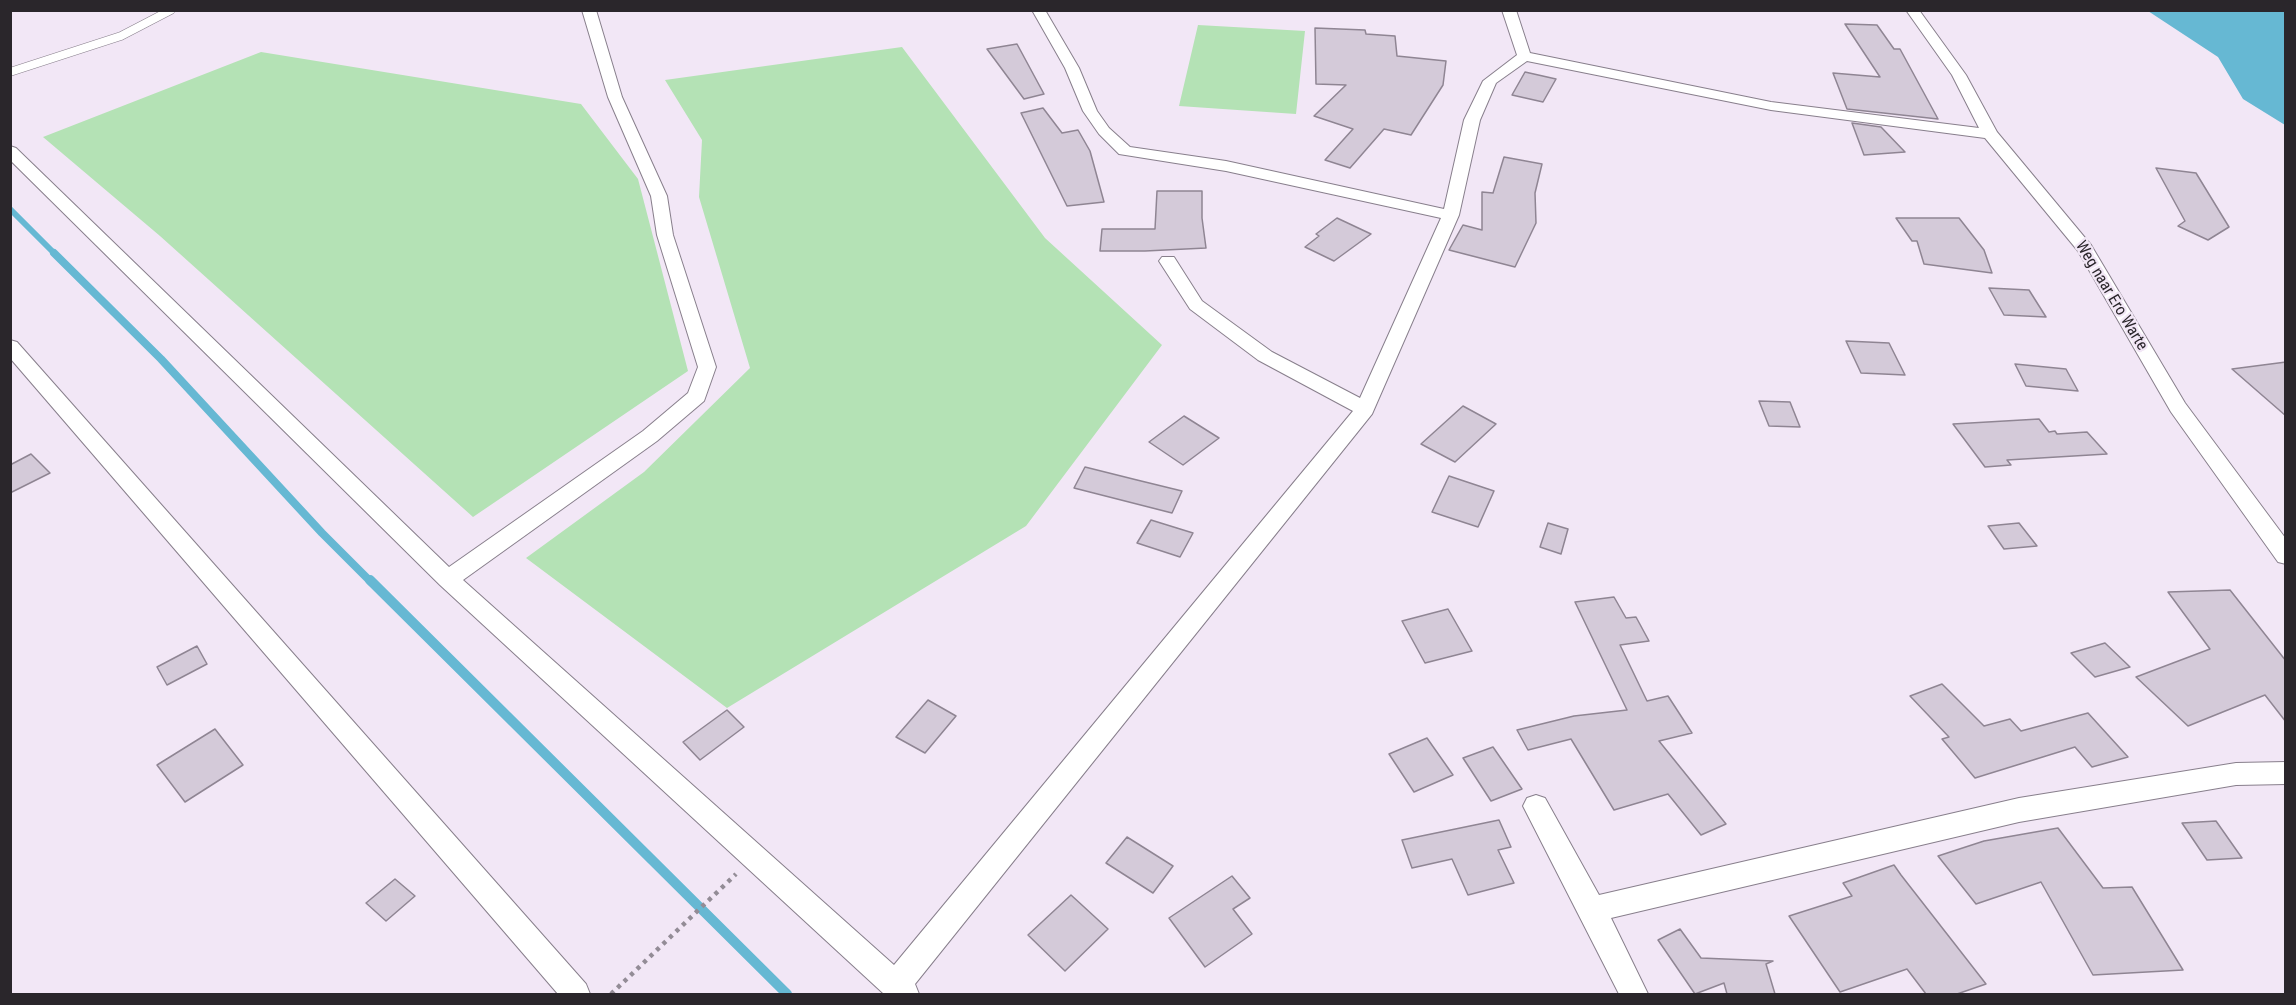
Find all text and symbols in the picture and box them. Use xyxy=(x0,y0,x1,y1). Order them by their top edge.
street label: Weg naar Ero Warte xyxy=(2071,238,2151,354)

